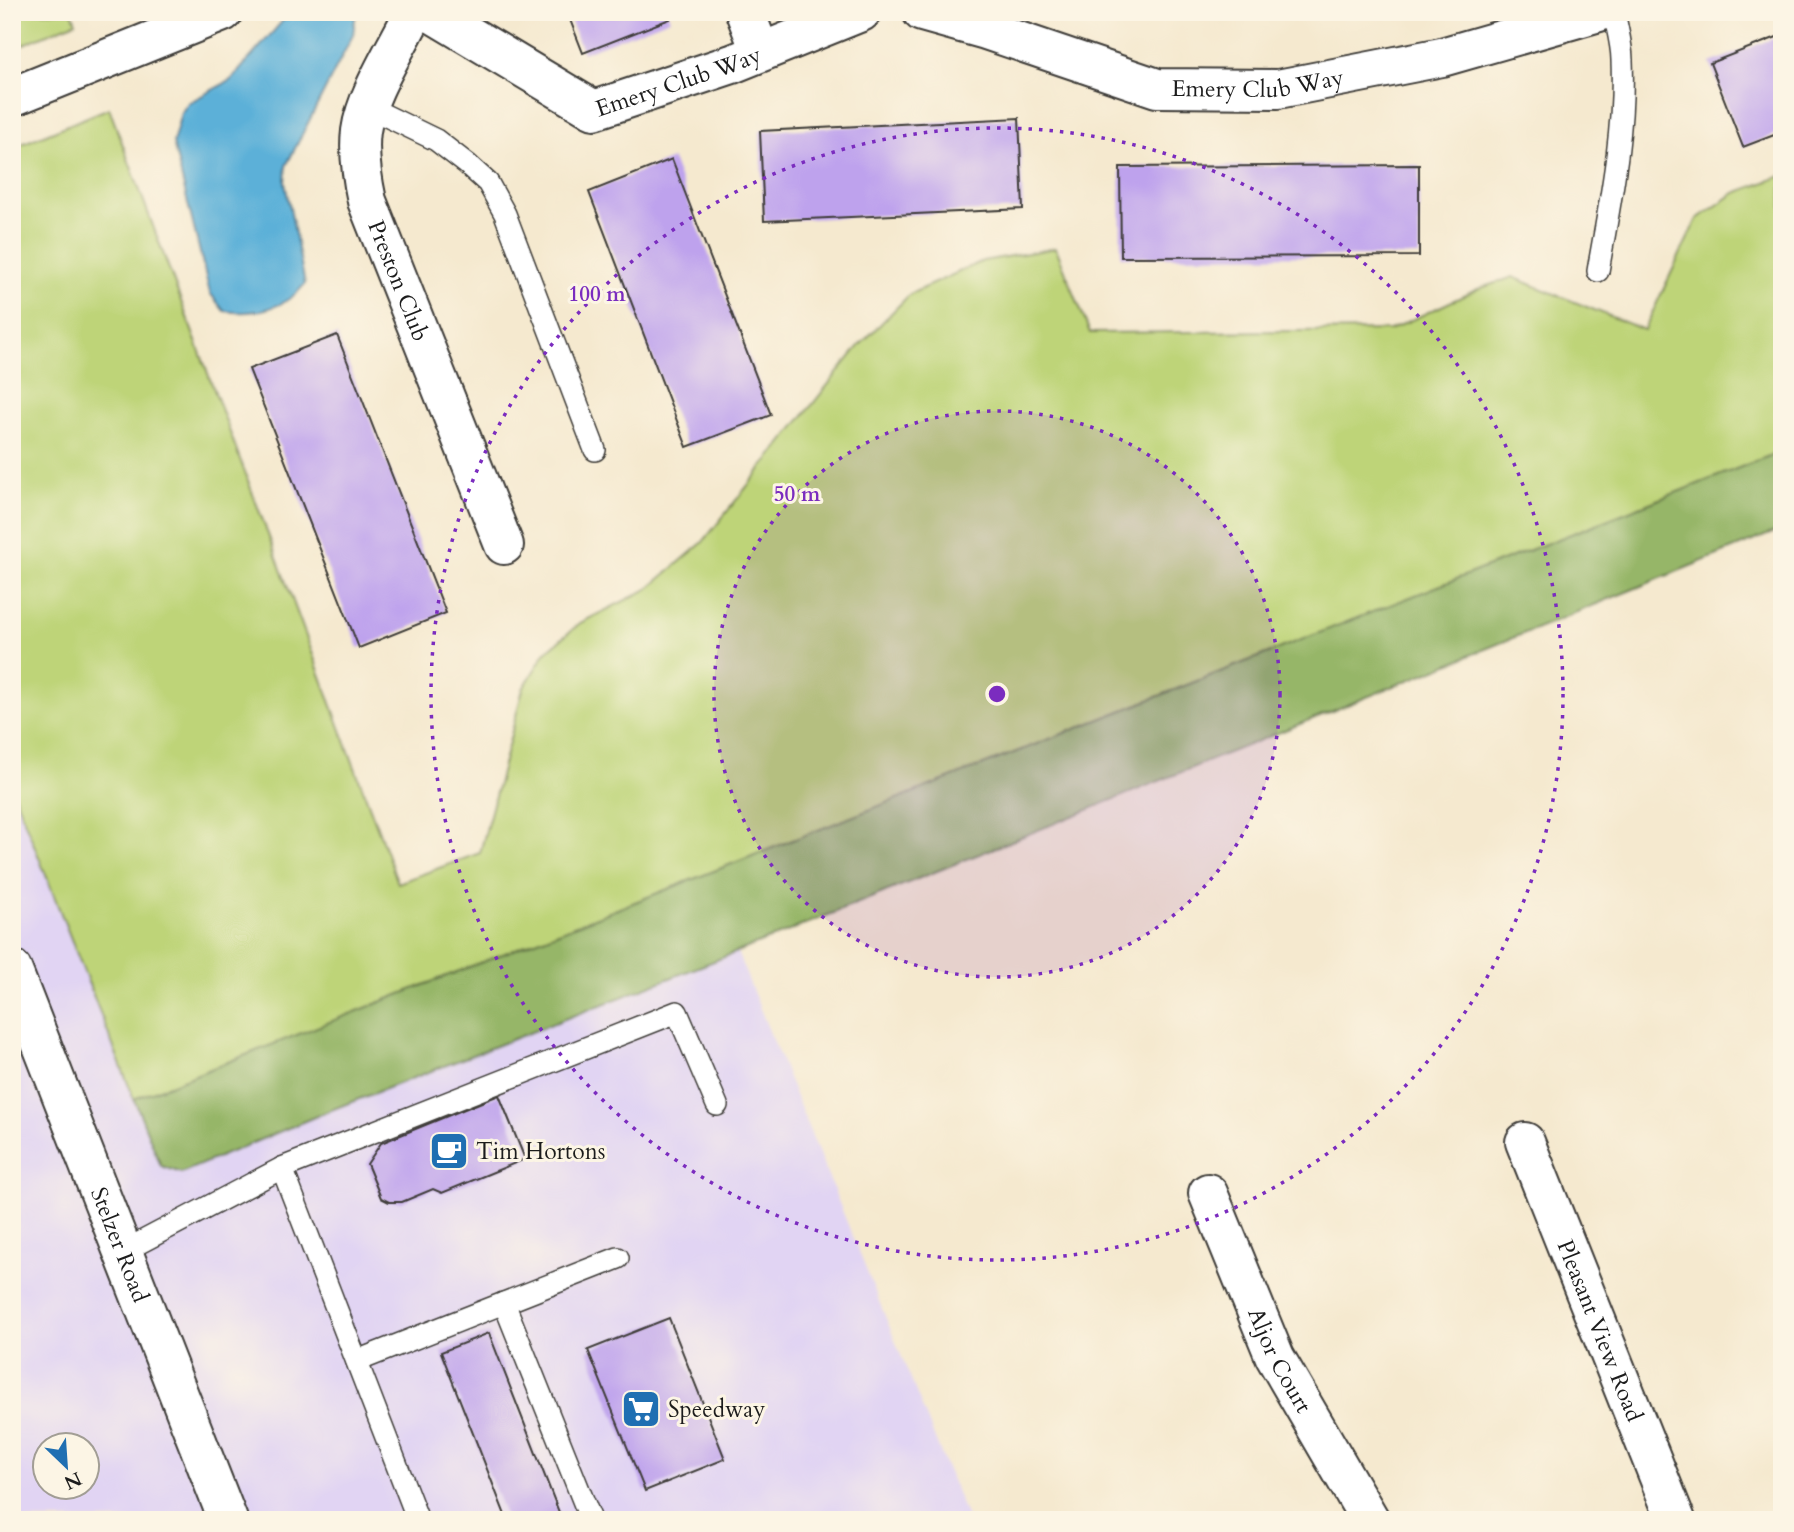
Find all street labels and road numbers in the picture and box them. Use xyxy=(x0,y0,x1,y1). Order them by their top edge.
street label: Emery Club Way xyxy=(591,38,766,124)
street label: Emery Club Way xyxy=(1171,61,1346,105)
street label: Preston Club xyxy=(361,216,437,346)
street label: Stelzer Road xyxy=(84,1183,157,1307)
street label: Pleasant View Road xyxy=(1550,1235,1651,1427)
street label: Aljor Court xyxy=(1241,1303,1320,1418)

